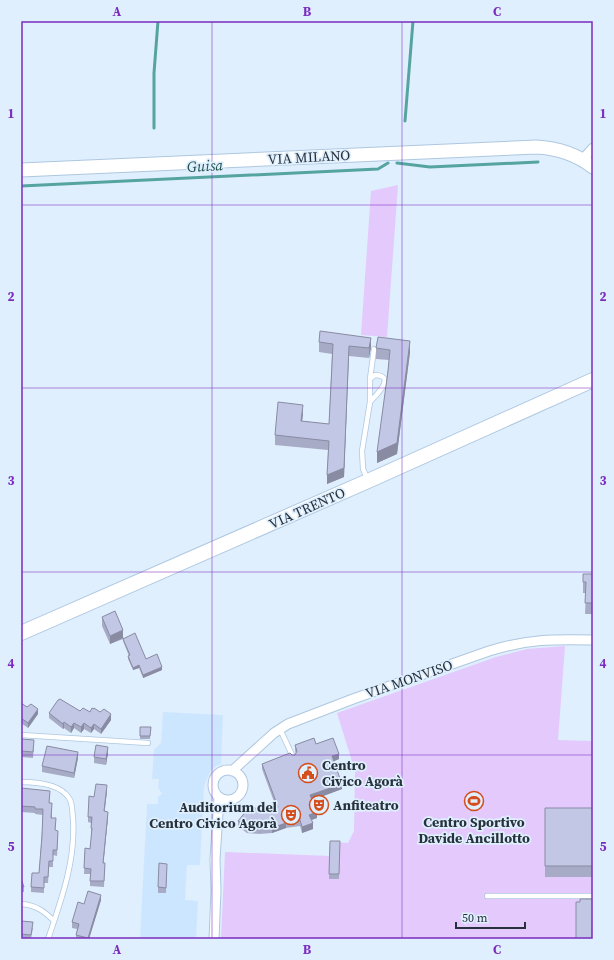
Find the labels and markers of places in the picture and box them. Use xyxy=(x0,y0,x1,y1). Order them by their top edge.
place label: Centro Civico Agorà xyxy=(322,755,404,791)
public building icon: Centro Civico Agorà xyxy=(297,762,319,784)
sports icon: Centro Sportivo Davide Ancillotto xyxy=(463,790,485,812)
theatre icon: Anfiteatro xyxy=(308,794,330,816)
place label: Anfiteatro xyxy=(333,795,399,815)
place label: Auditorium del Centro Civico Agorà xyxy=(149,797,278,833)
theatre icon: Auditorium del Centro Civico Agorà xyxy=(280,804,302,826)
place label: Centro Sportivo Davide Ancillotto xyxy=(418,812,530,848)

